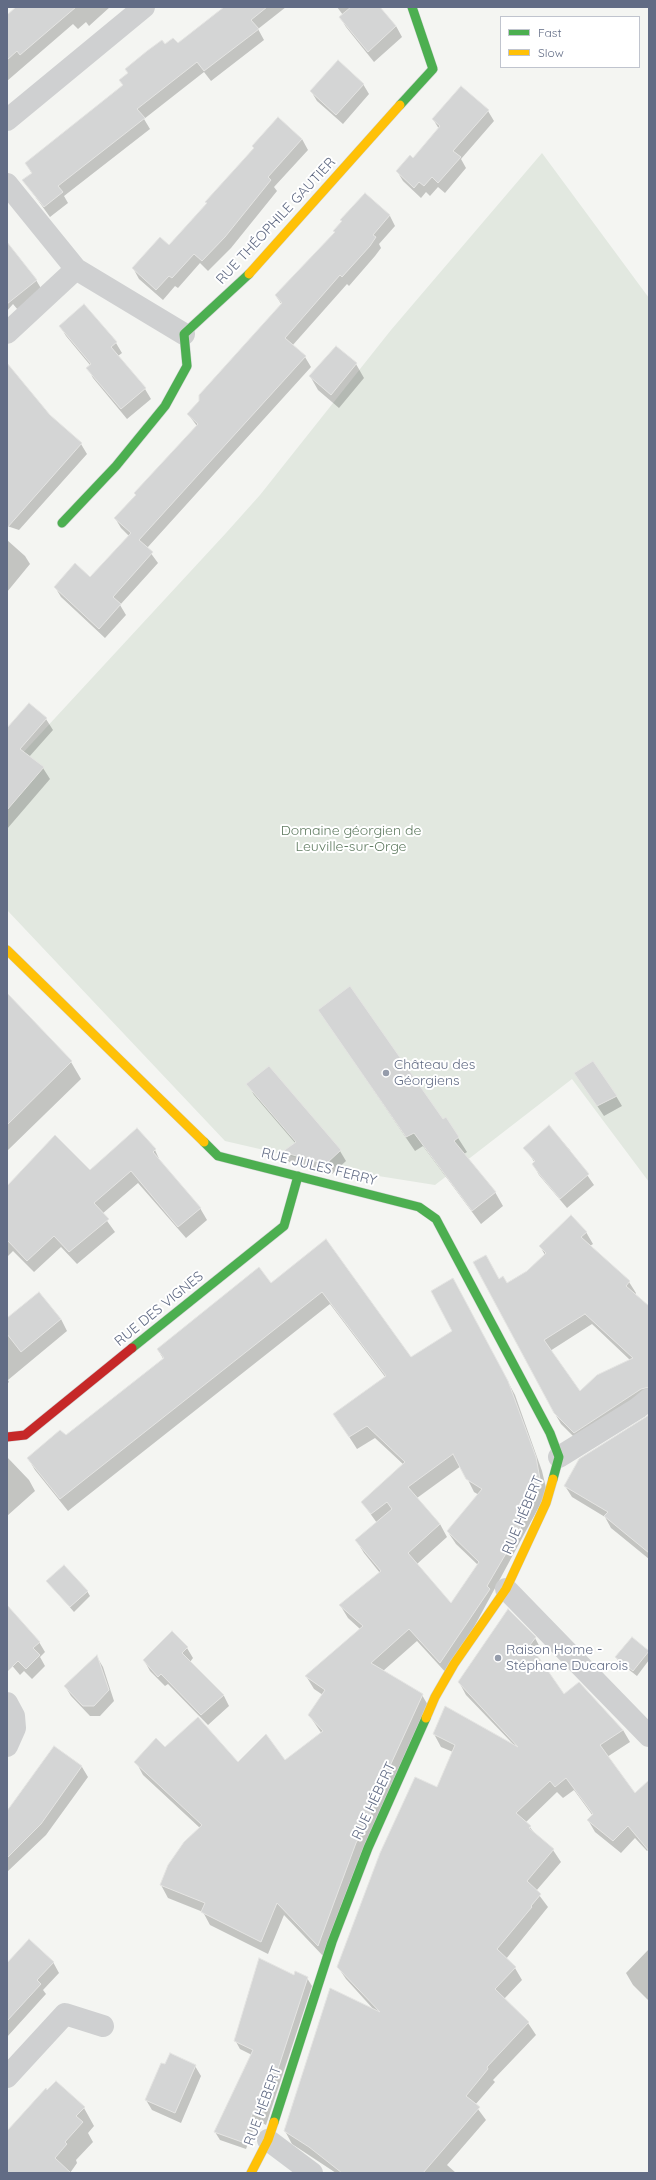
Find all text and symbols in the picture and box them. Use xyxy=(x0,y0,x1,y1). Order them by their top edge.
legend xyxy=(500,16,640,68)
text: Fast xyxy=(538,25,562,40)
text: Slow xyxy=(538,45,564,60)
street label: RUE THÉOPHILE GAUTIER xyxy=(213,154,339,288)
park label: Domaine géorgien de Leuville-sur-Orge xyxy=(281,823,421,856)
place label: Château des Géorgiens xyxy=(394,1057,475,1090)
marker: Château des Géorgiens xyxy=(381,1068,391,1078)
street label: RUE JULES FERRY xyxy=(260,1145,378,1189)
street label: RUE DES VIGNES xyxy=(111,1268,207,1350)
street label: RUE HÉBERT xyxy=(499,1473,547,1557)
place label: Raison Home - Stéphane Ducarois xyxy=(506,1642,628,1674)
marker: Raison Home - Stéphane Ducarois xyxy=(493,1653,503,1663)
street label: RUE HÉBERT xyxy=(349,1759,399,1843)
street label: RUE HÉBERT xyxy=(241,2064,285,2148)

